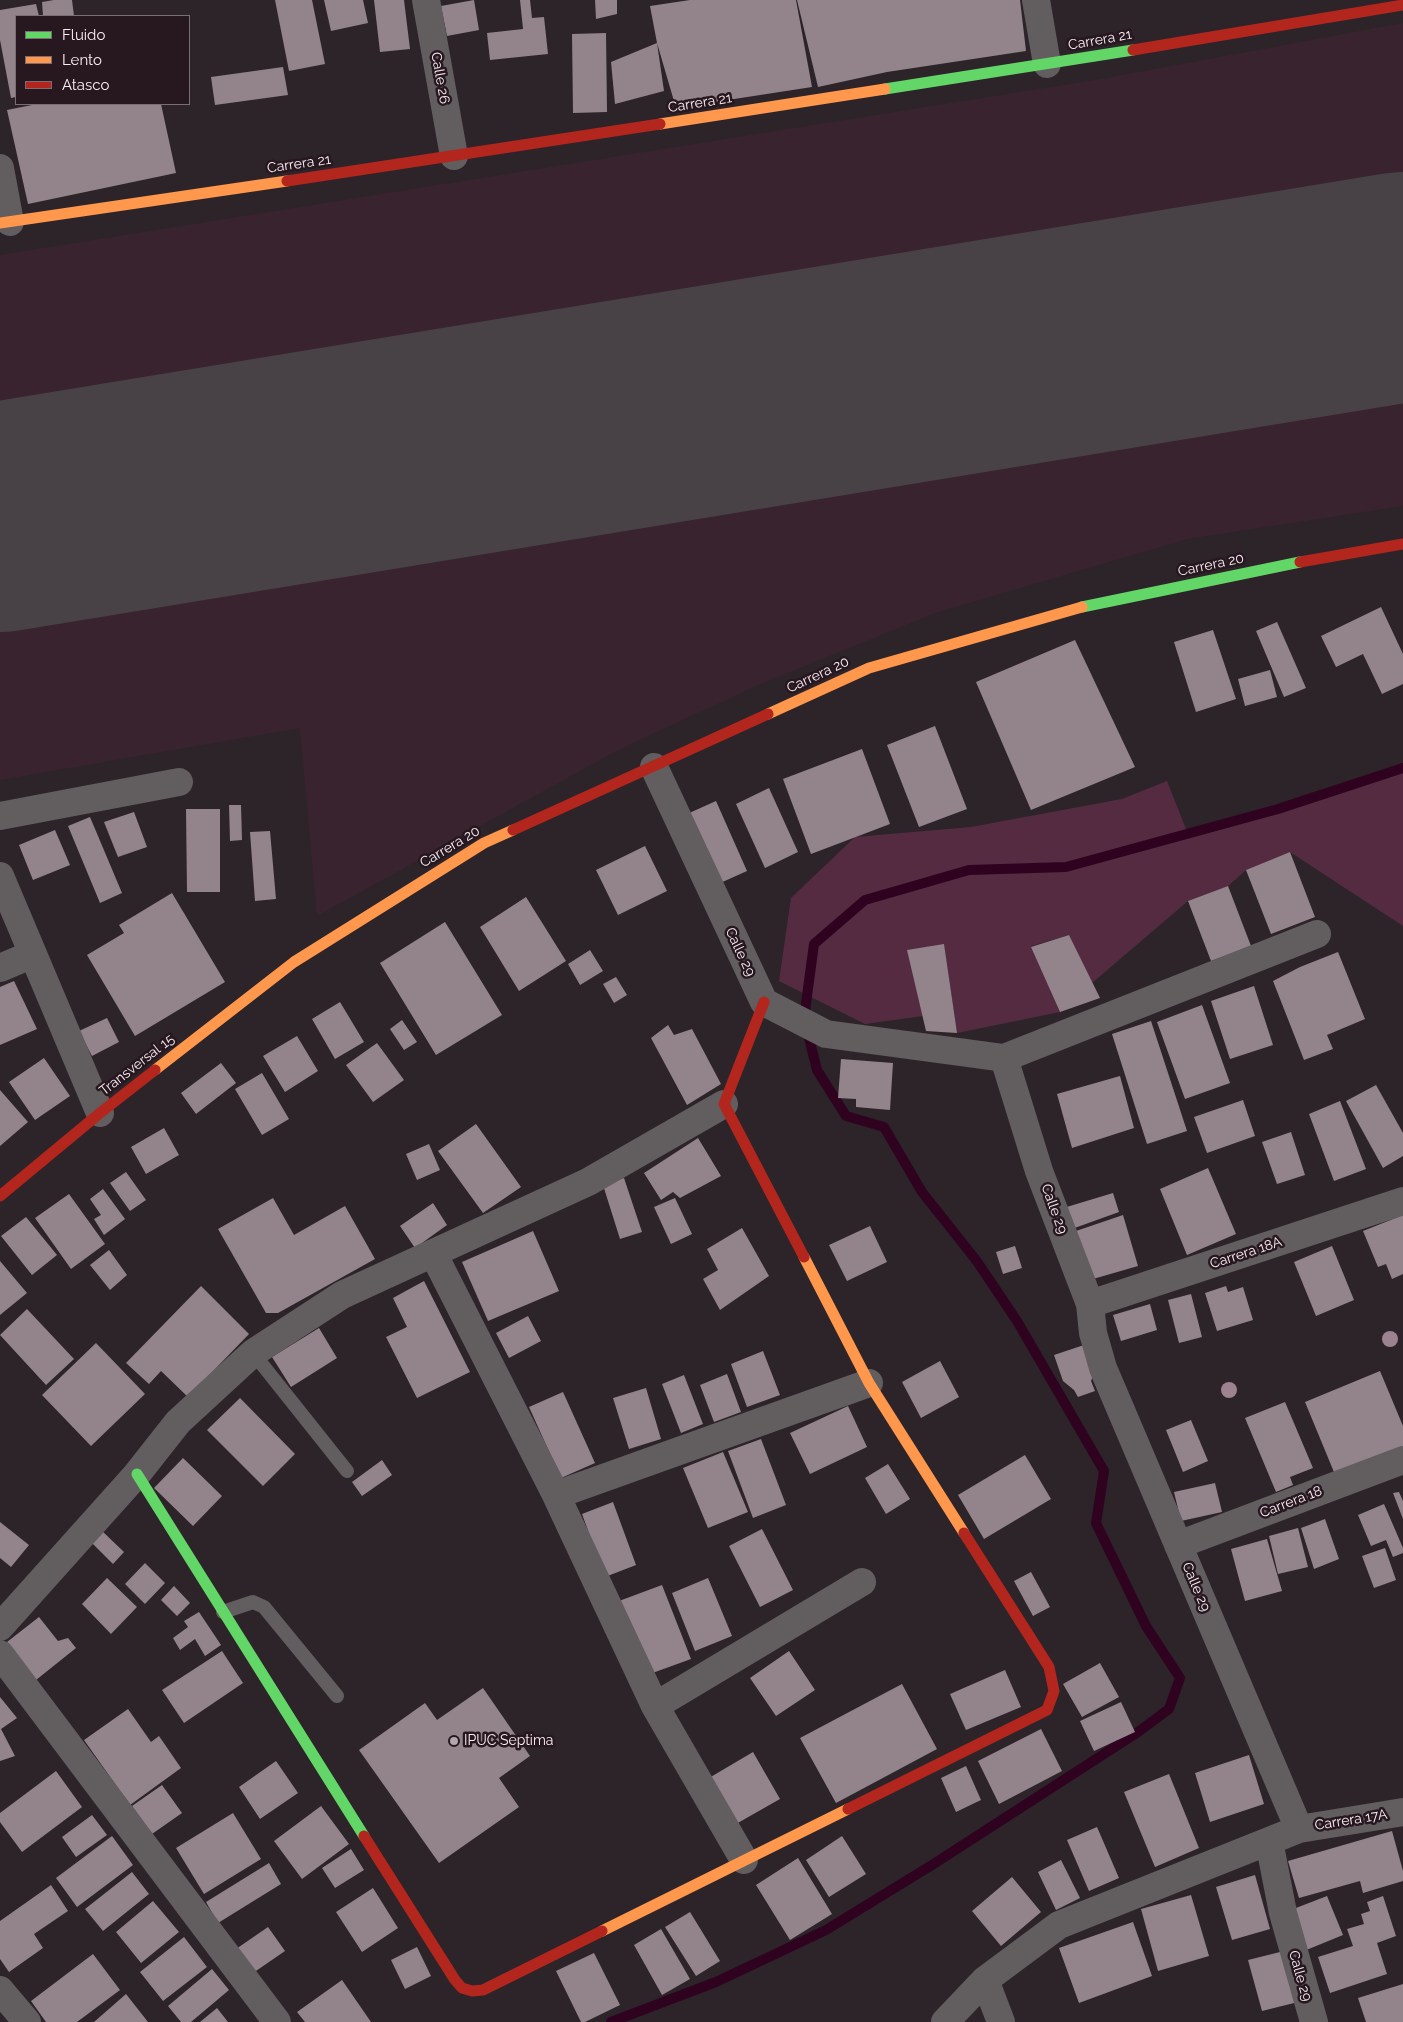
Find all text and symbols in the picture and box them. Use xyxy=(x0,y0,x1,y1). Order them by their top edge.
legend xyxy=(15,15,190,105)
text: Fluido xyxy=(62,26,105,44)
street label: Carrera 21 xyxy=(1067,26,1133,54)
text: Lento xyxy=(62,51,102,69)
street label: Calle 26 xyxy=(427,51,453,105)
text: Atasco xyxy=(62,76,109,94)
street label: Carrera 21 xyxy=(667,90,733,116)
street label: Carrera 21 xyxy=(266,151,332,177)
street label: Carrera 20 xyxy=(1176,550,1246,580)
street label: Carrera 20 xyxy=(784,653,852,697)
street label: Carrera 20 xyxy=(417,823,483,871)
street label: Calle 29 xyxy=(721,925,759,979)
street label: Transversal 15 xyxy=(96,1031,178,1099)
street label: Calle 29 xyxy=(1037,1182,1071,1236)
street label: Carrera 18A xyxy=(1208,1233,1284,1273)
street label: Carrera 18 xyxy=(1257,1482,1325,1522)
street label: Calle 29 xyxy=(1178,1560,1214,1614)
place label: IPUC Septima xyxy=(464,1733,553,1749)
marker: IPUC Septima xyxy=(448,1735,460,1747)
street label: Carrera 17A xyxy=(1313,1806,1389,1834)
street label: Calle 29 xyxy=(1285,1949,1315,2003)

